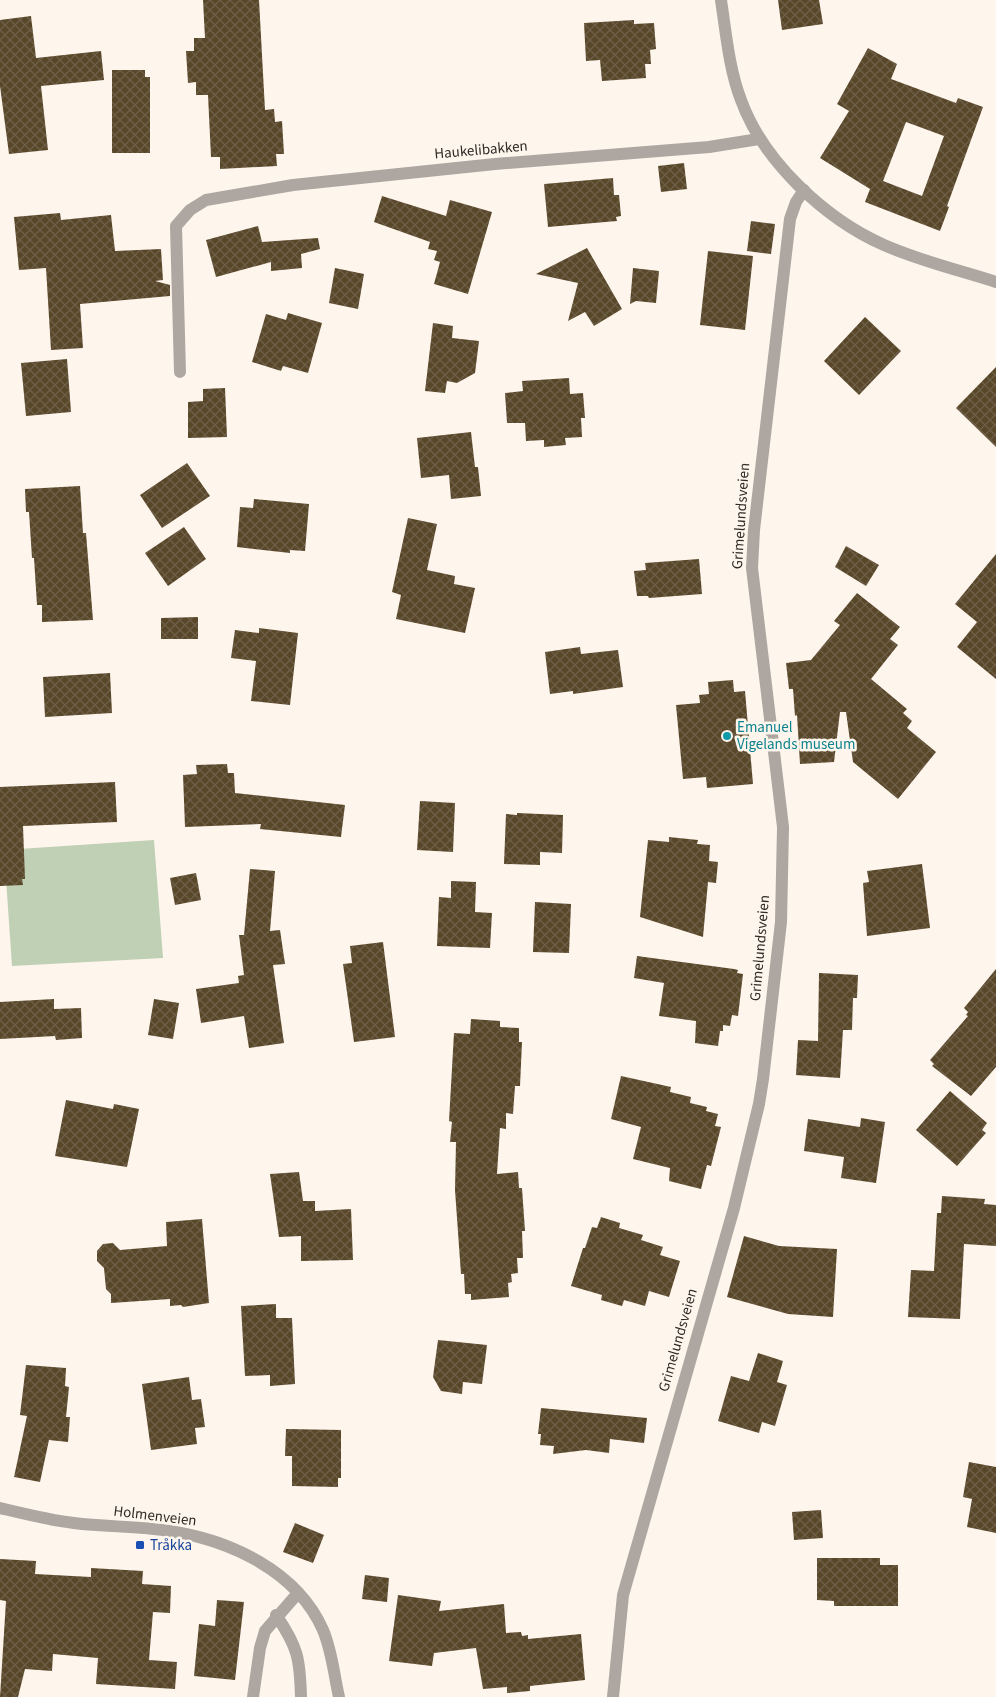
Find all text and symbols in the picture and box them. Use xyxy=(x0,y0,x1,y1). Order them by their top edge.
street label: Haukelibakken xyxy=(434,135,528,165)
street label: Grimelundsveien xyxy=(727,462,755,570)
place label: Emanuel Vigelands museum xyxy=(737,717,855,755)
marker: Emanuel Vigelands museum xyxy=(721,730,733,742)
street label: Grimelundsveien xyxy=(745,894,775,1002)
street label: Grimelundsveien xyxy=(653,1286,703,1394)
street label: Holmenveien xyxy=(112,1500,198,1532)
place label: Tråkka xyxy=(150,1535,192,1556)
marker: Tråkka xyxy=(134,1539,146,1551)

